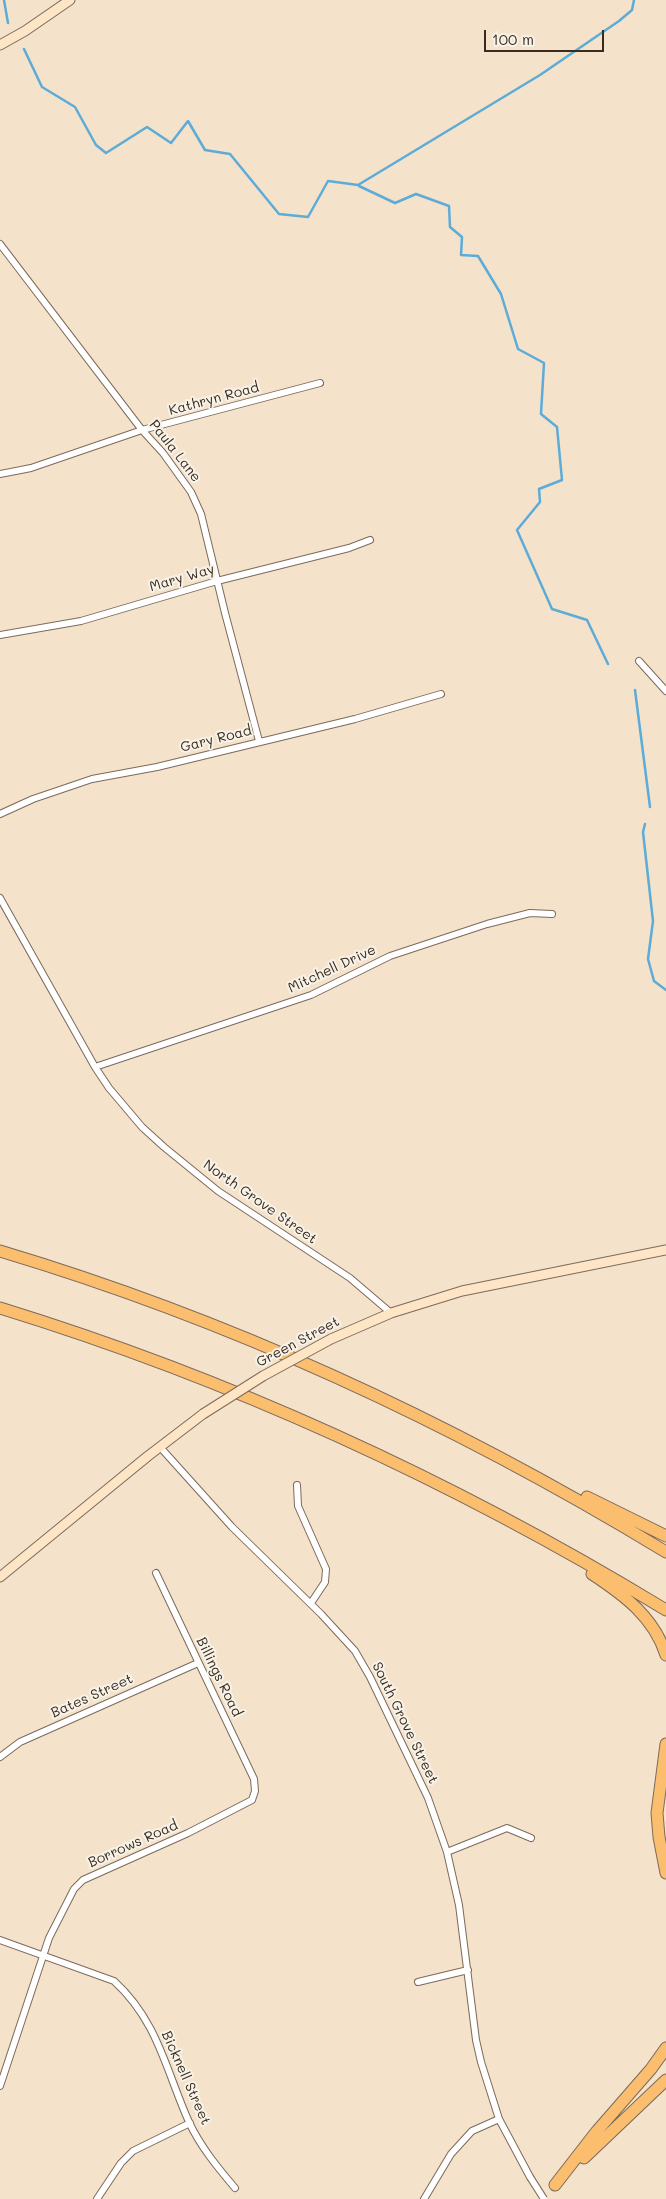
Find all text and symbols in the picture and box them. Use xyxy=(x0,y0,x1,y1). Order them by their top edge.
scale bar xyxy=(486,20,606,52)
text: 100 m xyxy=(492,29,534,49)
street label: Kathryn Road xyxy=(167,379,261,419)
street label: Paula Lane xyxy=(146,417,204,485)
street label: Mary Way xyxy=(147,561,217,595)
street label: Gary Road xyxy=(179,722,253,756)
street label: Mitchell Drive xyxy=(285,941,379,997)
street label: North Grove Street xyxy=(200,1156,320,1248)
street label: Green Street xyxy=(254,1313,342,1371)
street label: Billings Road xyxy=(193,1635,245,1719)
street label: South Grove Street xyxy=(368,1659,442,1787)
street label: Bates Street xyxy=(48,1670,136,1722)
street label: Borrows Road xyxy=(86,1817,180,1871)
street label: Bicknell Street xyxy=(158,2028,214,2128)

